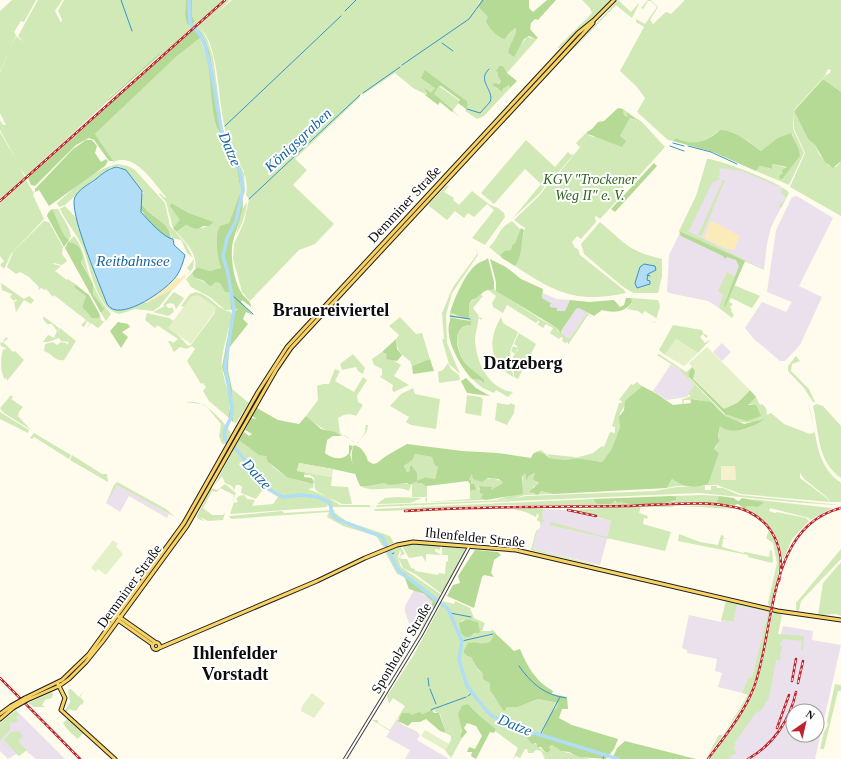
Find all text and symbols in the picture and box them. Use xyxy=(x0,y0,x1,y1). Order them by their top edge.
water label: Königsgraben xyxy=(261,105,335,176)
water label: Datze xyxy=(215,129,244,169)
street label: Demminer Straße xyxy=(365,163,444,246)
park label: KGV "Trockener Weg II" e. V. xyxy=(542,172,637,203)
water label: Reitbahnsee xyxy=(95,253,170,269)
district label: Brauereiviertel xyxy=(273,300,389,320)
district label: Datzeberg xyxy=(484,353,562,373)
water label: Datze xyxy=(239,455,275,493)
street label: Ihlenfelder Straße xyxy=(424,525,526,550)
street label: Demminer Straße xyxy=(94,542,165,631)
street label: Sponholzer Straße xyxy=(368,600,434,696)
district label: Ihlenfelder Vorstadt xyxy=(193,643,278,684)
north arrow xyxy=(785,703,825,743)
text: N xyxy=(804,708,817,722)
water label: Datze xyxy=(495,711,535,739)

